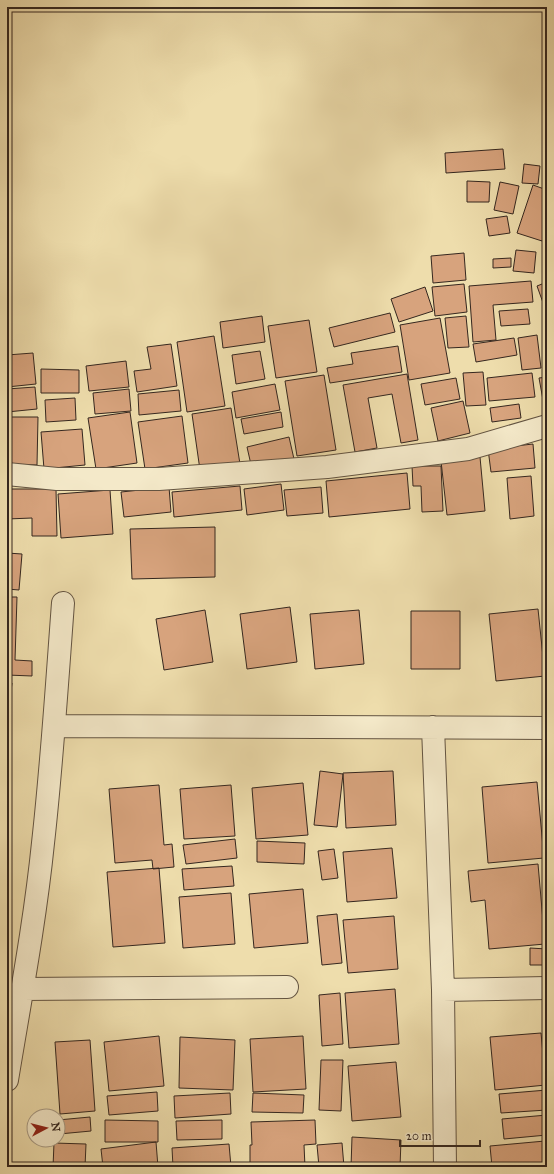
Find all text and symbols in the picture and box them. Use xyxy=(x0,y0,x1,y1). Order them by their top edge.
north arrow xyxy=(26,1108,66,1148)
text: N xyxy=(48,1121,63,1133)
scale bar xyxy=(400,1122,480,1148)
text: 20 m xyxy=(406,1129,432,1143)

